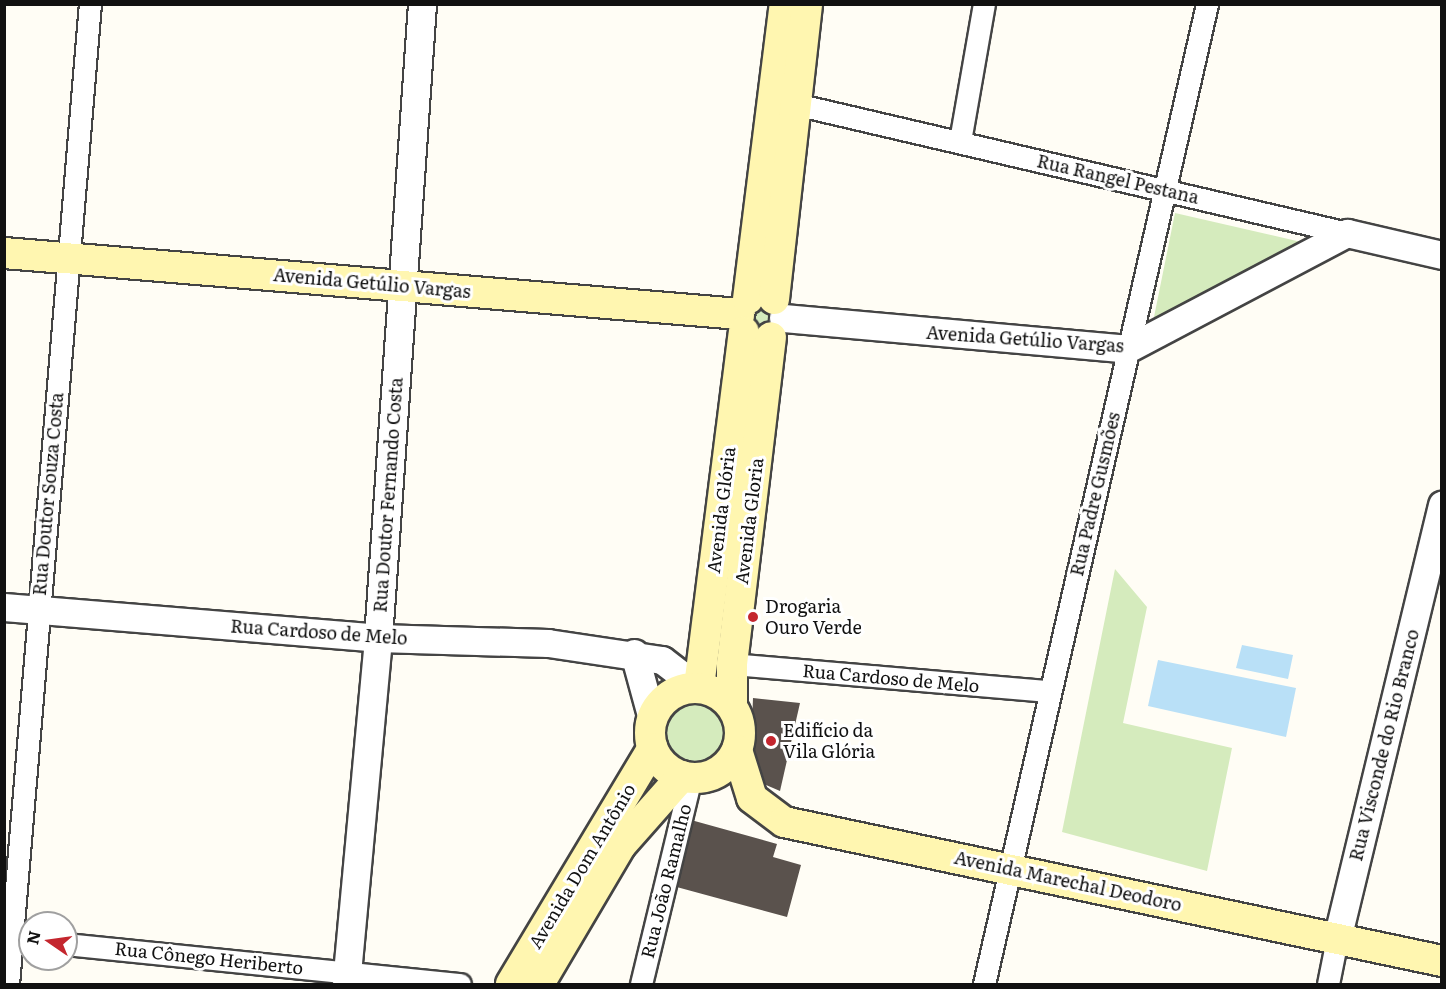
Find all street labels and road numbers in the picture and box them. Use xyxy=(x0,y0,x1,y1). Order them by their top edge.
street label: Rua Rangel Pestana xyxy=(1035,150,1201,208)
street label: Avenida Getúlio Vargas xyxy=(272,264,472,302)
street label: Avenida Getúlio Vargas xyxy=(925,321,1125,357)
street label: Rua Doutor Fernando Costa xyxy=(369,377,407,613)
street label: Rua Doutor Souza Costa xyxy=(28,391,68,597)
street label: Rua Padre Gusmões xyxy=(1066,410,1124,578)
street label: Avenida Glória xyxy=(703,446,739,574)
street label: Avenida Gloria xyxy=(731,457,767,585)
street label: Rua Cardoso de Melo xyxy=(230,615,408,649)
street label: Rua Visconde do Rio Branco xyxy=(1345,627,1423,863)
street label: Rua Cardoso de Melo xyxy=(802,660,980,696)
street label: Avenida Dom Antônio xyxy=(524,780,640,952)
street label: Rua João Ramalho xyxy=(636,802,696,960)
street label: Avenida Marechal Deodoro xyxy=(952,846,1184,916)
street label: Rua Cônego Heriberto xyxy=(114,937,304,979)

